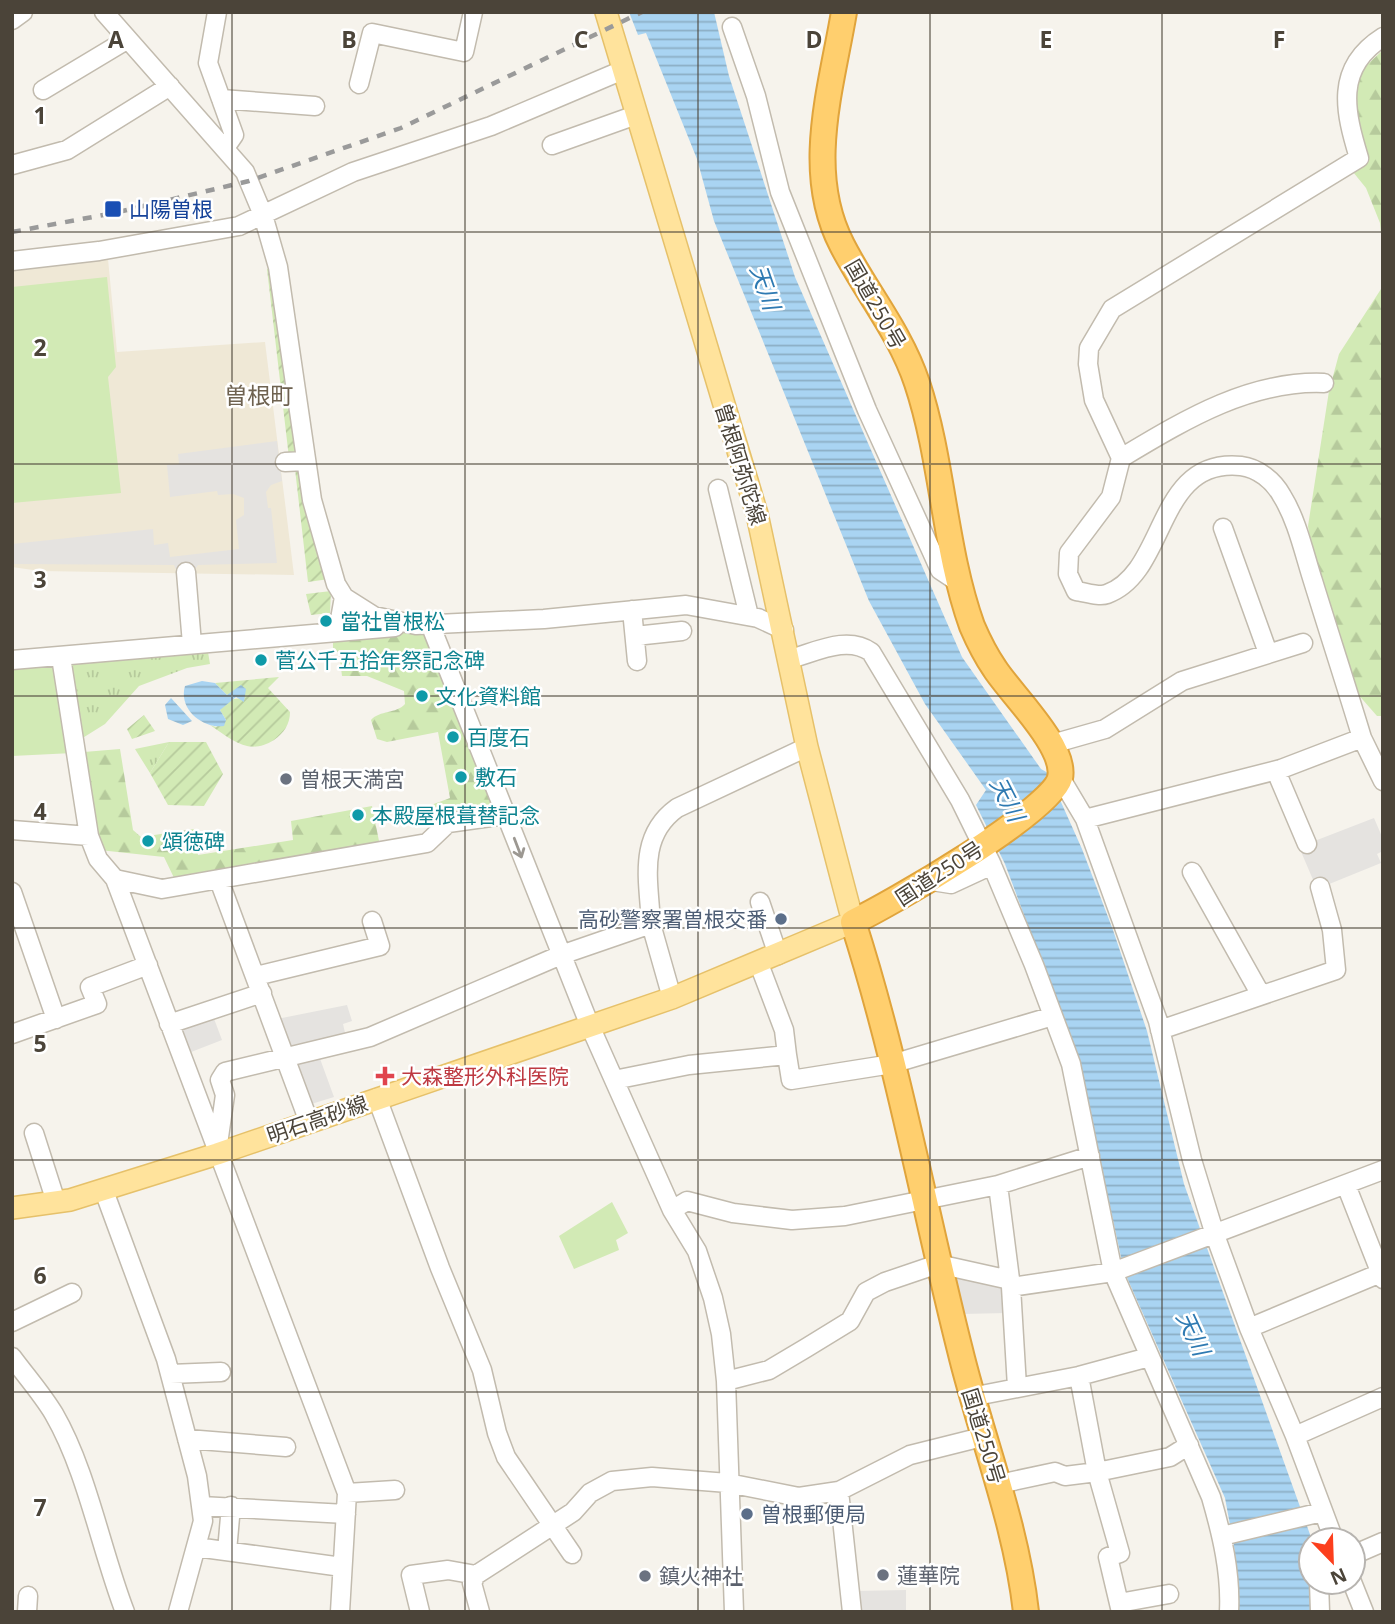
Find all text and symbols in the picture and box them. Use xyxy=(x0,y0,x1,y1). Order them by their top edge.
text: A xyxy=(108,23,124,55)
text: B xyxy=(341,23,357,55)
text: C xyxy=(574,23,588,55)
text: D xyxy=(805,23,823,55)
text: E xyxy=(1040,23,1052,55)
text: F xyxy=(1273,23,1285,55)
text: 1 xyxy=(33,99,47,131)
place label: 山陽曽根 xyxy=(129,195,213,223)
marker: 山陽曽根 xyxy=(103,199,123,219)
street label: 国道250号 xyxy=(839,254,913,354)
water label: 天川 xyxy=(743,260,790,317)
text: 2 xyxy=(33,331,47,363)
district label: 曽根町 xyxy=(225,379,294,411)
street label: 曽根阿弥陀線 xyxy=(709,400,773,528)
text: 3 xyxy=(33,563,47,595)
place label: 當社曽根松 xyxy=(340,607,445,635)
marker: 當社曽根松 xyxy=(318,613,334,629)
place label: 菅公千五拾年祭記念碑 xyxy=(275,646,485,674)
marker: 菅公千五拾年祭記念碑 xyxy=(253,652,269,668)
place label: 文化資料館 xyxy=(436,682,541,710)
marker: 文化資料館 xyxy=(414,688,430,704)
place label: 百度石 xyxy=(467,723,530,751)
marker: 百度石 xyxy=(445,729,461,745)
place label: 敷石 xyxy=(475,763,517,791)
place label: 曽根天満宮 xyxy=(300,765,405,793)
marker: 敷石 xyxy=(453,769,469,785)
marker: 曽根天満宮 xyxy=(278,771,294,787)
water label: 天川 xyxy=(983,771,1034,829)
text: 4 xyxy=(33,795,47,827)
place label: 本殿屋根葺替記念 xyxy=(372,801,540,829)
marker: 本殿屋根葺替記念 xyxy=(350,807,366,823)
place label: 頌徳碑 xyxy=(162,827,225,855)
marker: 頌徳碑 xyxy=(140,833,156,849)
street label: 国道250号 xyxy=(890,834,988,912)
one-way arrow xyxy=(512,836,525,858)
place label: 高砂警察署曽根交番 xyxy=(578,905,767,933)
marker: 高砂警察署曽根交番 xyxy=(773,911,789,927)
text: 5 xyxy=(33,1027,47,1059)
place label: 大森整形外科医院 xyxy=(401,1062,569,1090)
marker: 大森整形外科医院 xyxy=(375,1066,395,1086)
street label: 明石高砂線 xyxy=(263,1089,371,1149)
text: 6 xyxy=(33,1259,47,1291)
water label: 天川 xyxy=(1170,1305,1219,1363)
street label: 国道250号 xyxy=(956,1385,1012,1487)
text: 7 xyxy=(33,1491,47,1523)
place label: 曽根郵便局 xyxy=(761,1500,866,1528)
marker: 曽根郵便局 xyxy=(739,1506,755,1522)
north arrow xyxy=(1297,1526,1367,1596)
place label: 蓮華院 xyxy=(897,1561,960,1589)
place label: 鎮火神社 xyxy=(659,1562,743,1590)
text: N xyxy=(1326,1562,1351,1592)
marker: 蓮華院 xyxy=(875,1567,891,1583)
marker: 鎮火神社 xyxy=(637,1568,653,1584)

